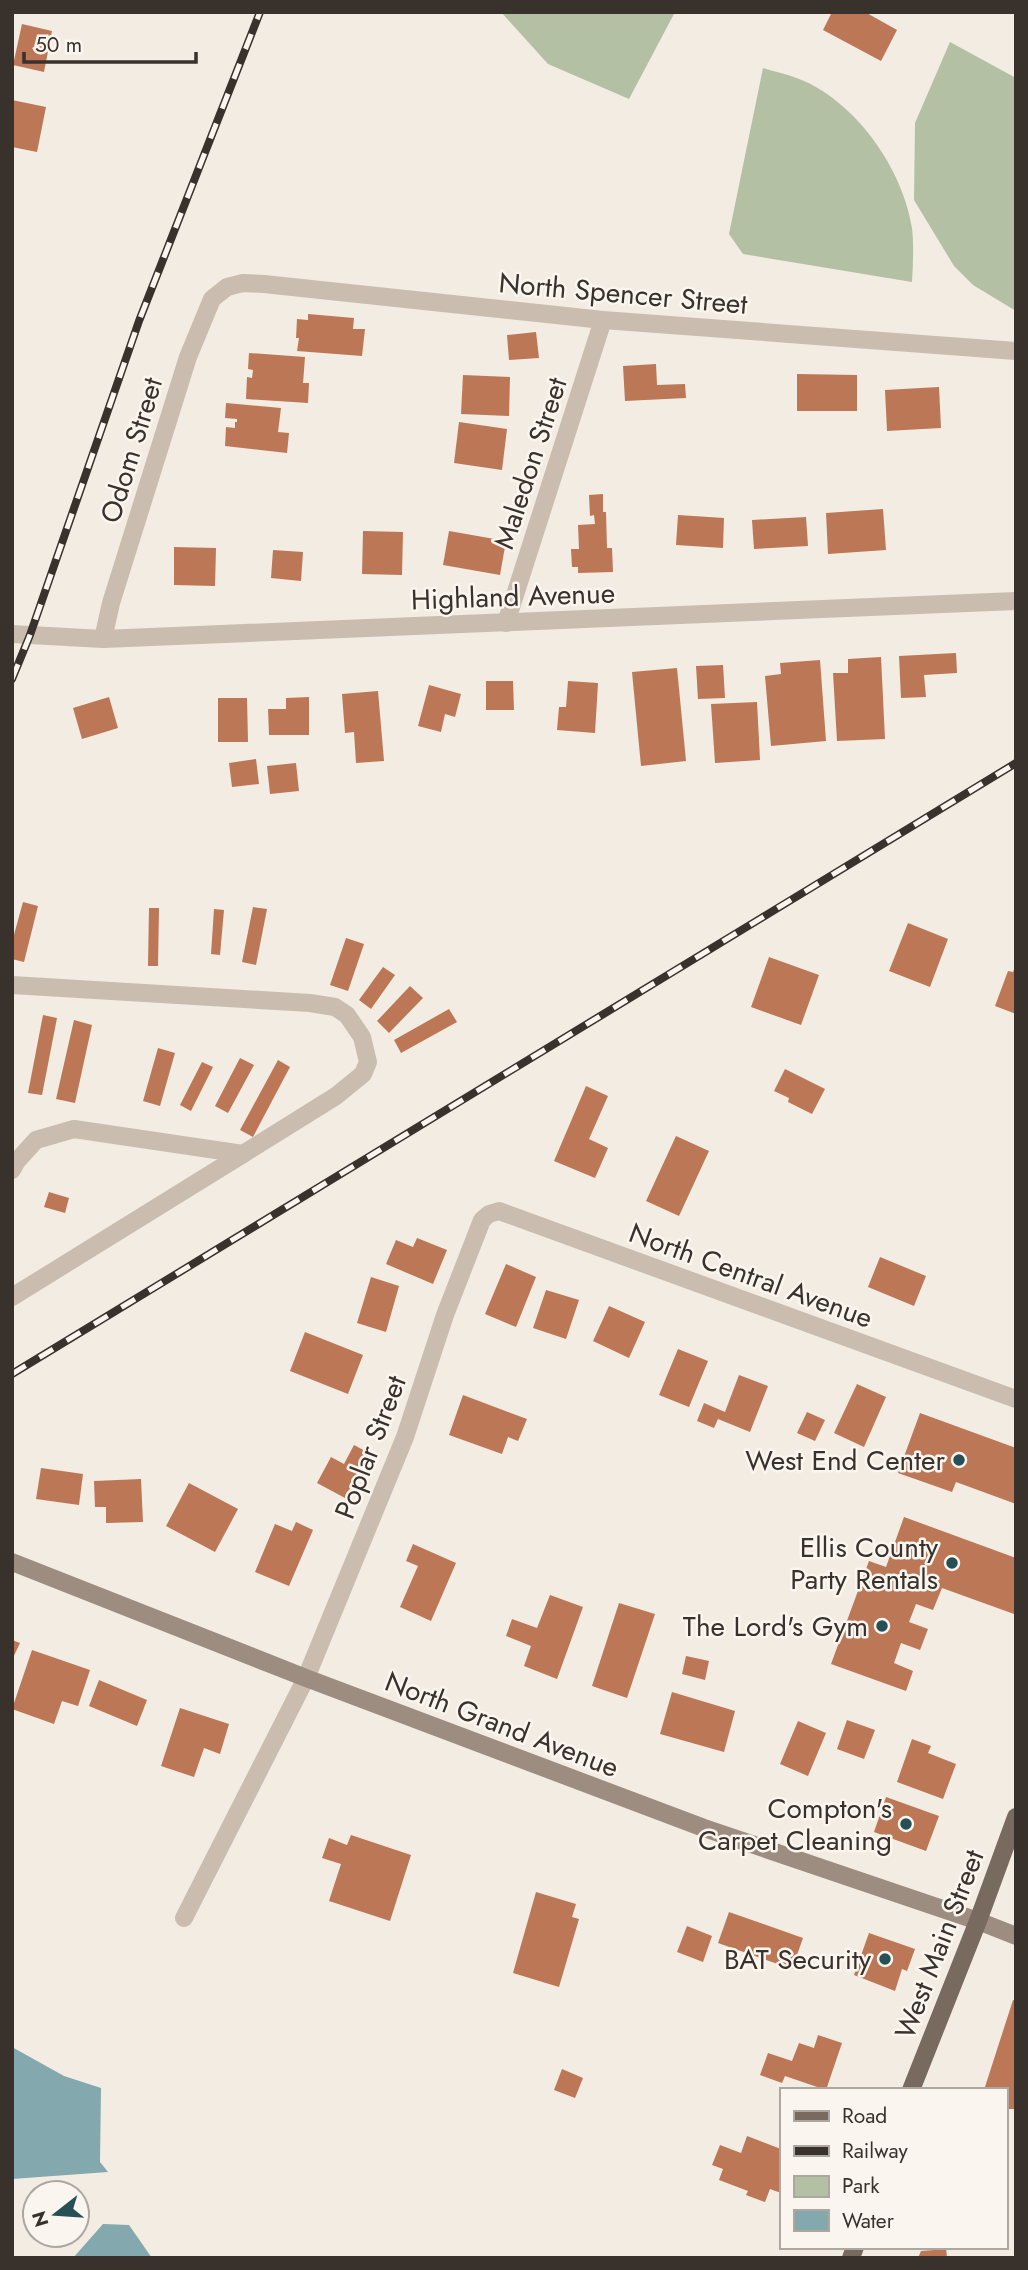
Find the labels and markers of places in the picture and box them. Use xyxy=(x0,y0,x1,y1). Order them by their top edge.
place label: West End Center xyxy=(745,1440,945,1481)
marker: West End Center xyxy=(951,1452,967,1468)
place label: Ellis County Party Rentals xyxy=(790,1527,939,1600)
marker: Ellis County Party Rentals xyxy=(944,1555,960,1571)
place label: The Lord's Gym xyxy=(683,1606,868,1647)
marker: The Lord's Gym xyxy=(874,1618,890,1634)
place label: Compton's Carpet Cleaning xyxy=(698,1788,892,1861)
marker: Compton's Carpet Cleaning xyxy=(898,1816,914,1832)
place label: BAT Security xyxy=(724,1939,872,1980)
marker: BAT Security xyxy=(877,1951,893,1967)

